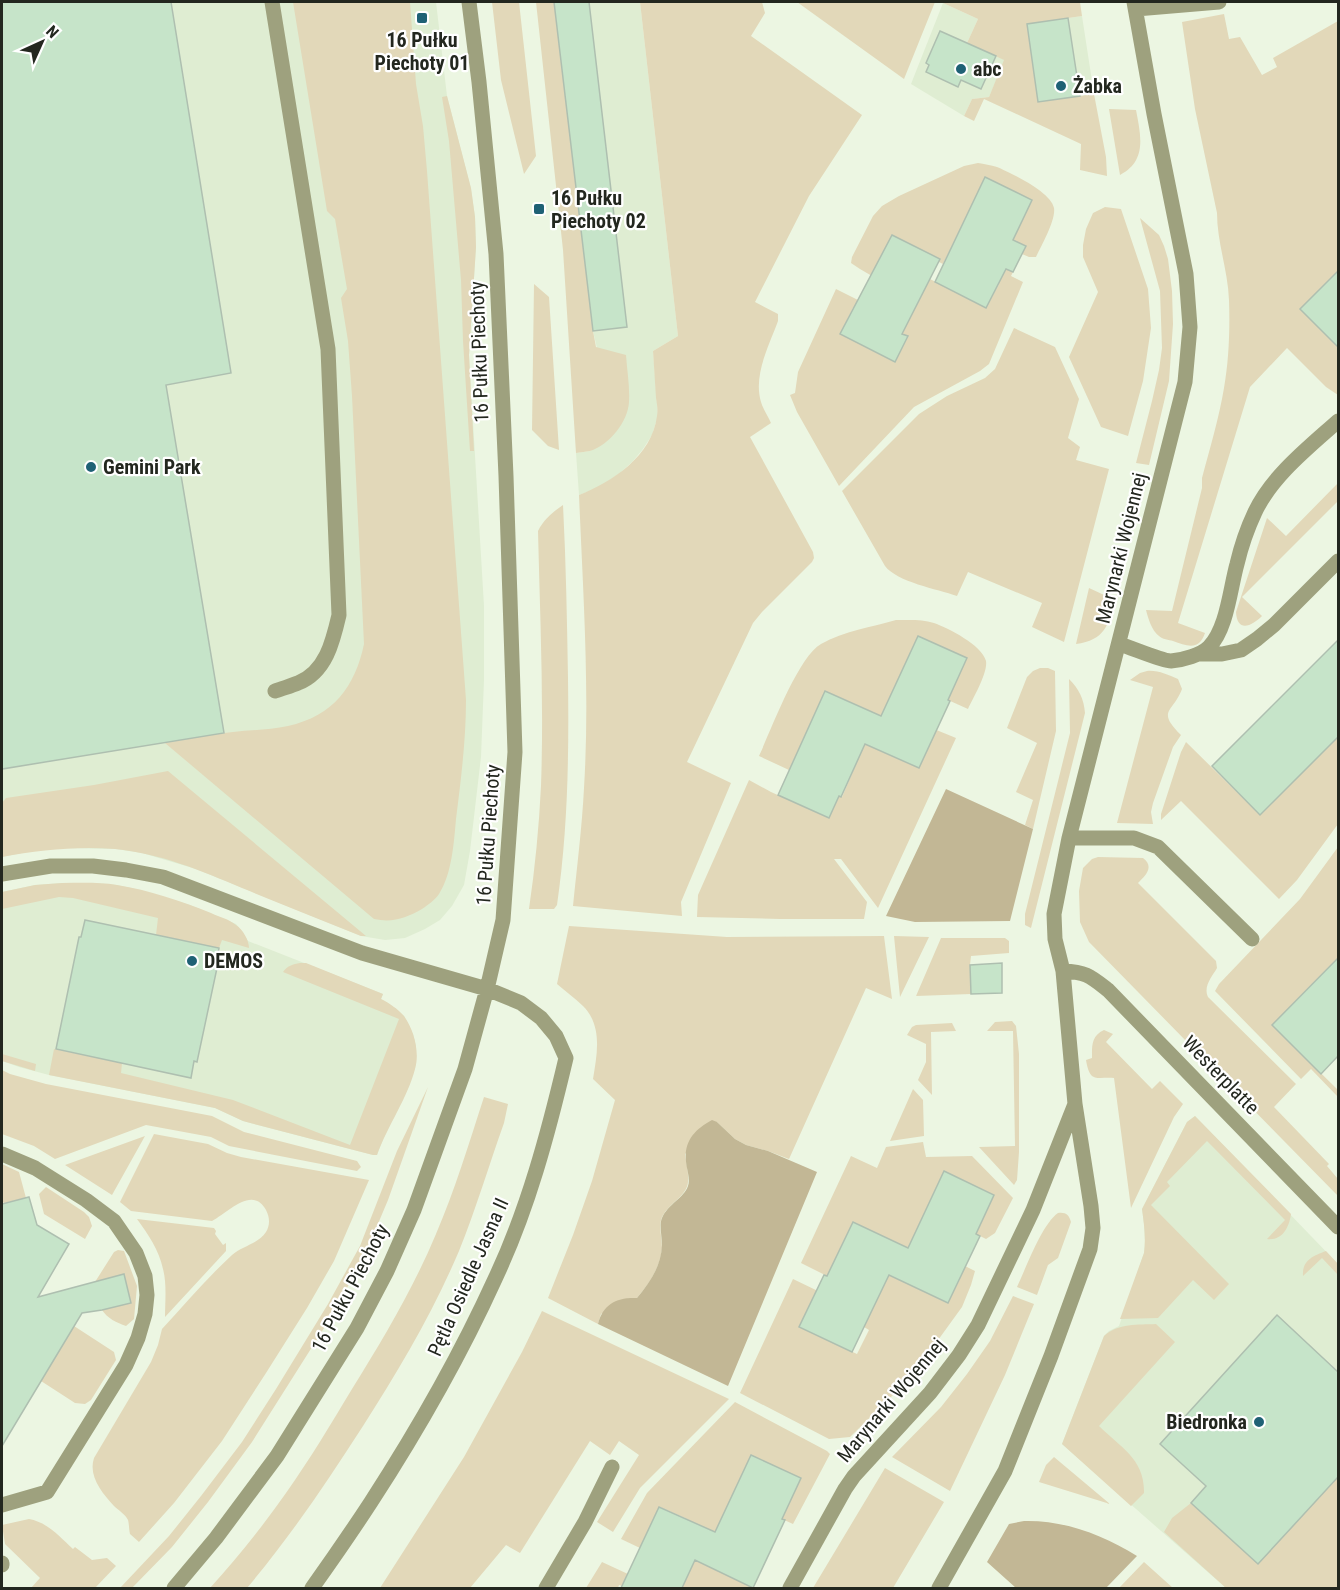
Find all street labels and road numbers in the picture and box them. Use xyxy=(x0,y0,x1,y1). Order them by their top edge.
street label: 16 Pułku Piechoty xyxy=(465,281,493,423)
street label: Marynarki Wojennej xyxy=(1091,470,1151,626)
street label: 16 Pułku Piechoty xyxy=(471,764,505,906)
street label: Westerplatte xyxy=(1178,1031,1264,1119)
street label: Pętla Osiedle Jasna II xyxy=(422,1194,514,1360)
street label: 16 Pułku Piechoty xyxy=(306,1220,394,1356)
street label: Marynarki Wojennej xyxy=(832,1333,950,1467)

